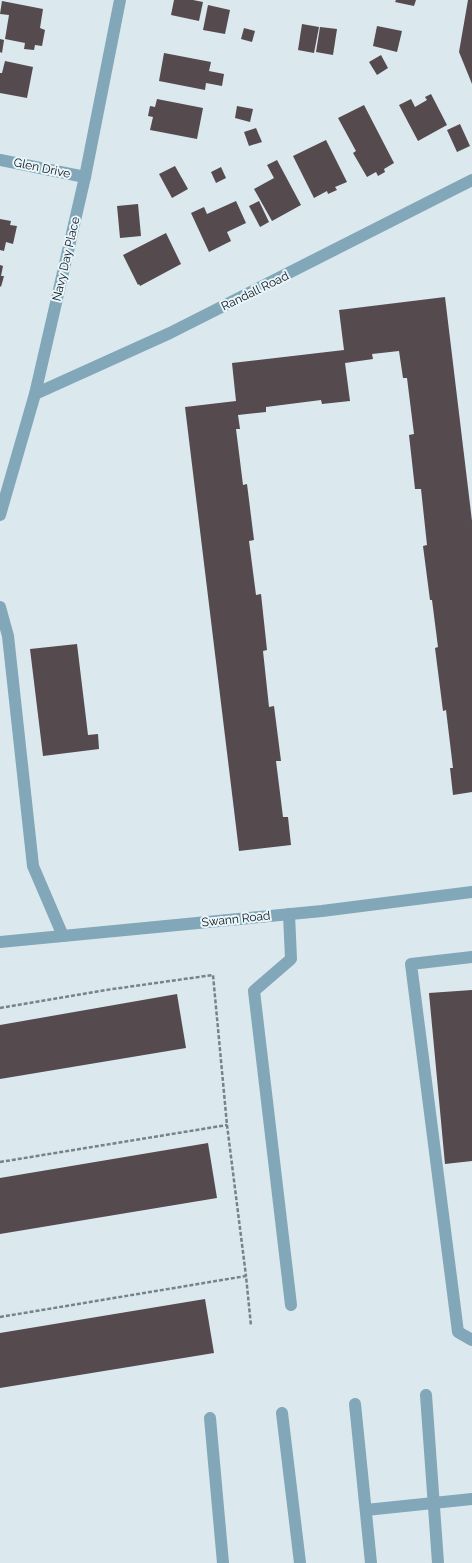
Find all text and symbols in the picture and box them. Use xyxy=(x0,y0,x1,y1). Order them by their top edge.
street label: Glen Drive xyxy=(12,155,72,181)
street label: Navy Day Place xyxy=(49,215,83,303)
street label: Randall Road xyxy=(219,269,291,313)
street label: Swann Road xyxy=(201,908,271,930)

